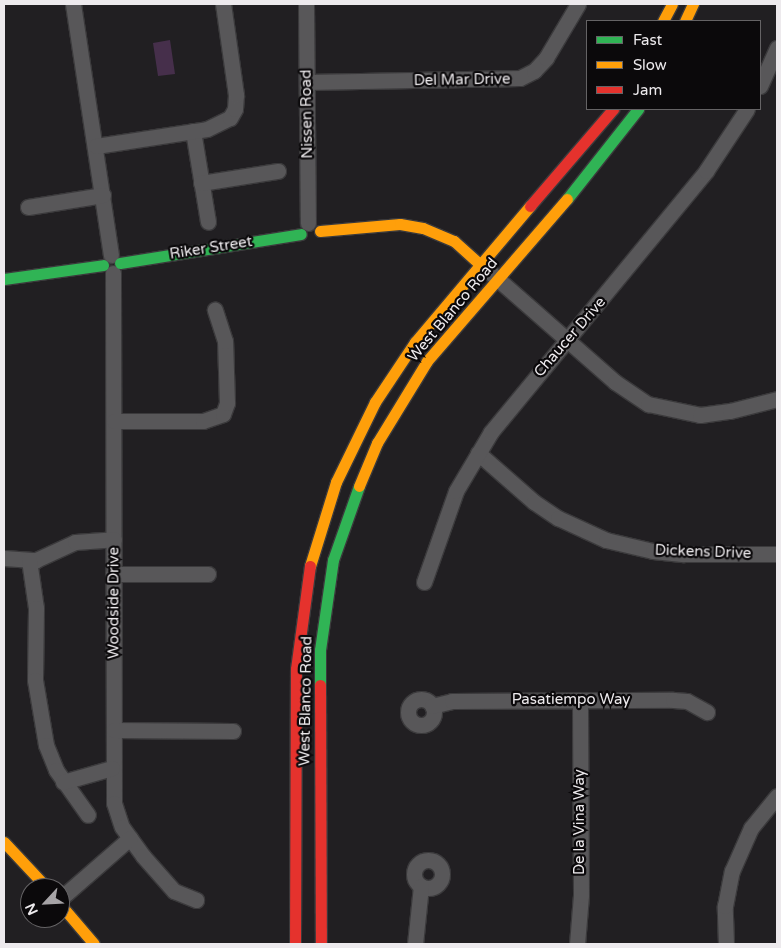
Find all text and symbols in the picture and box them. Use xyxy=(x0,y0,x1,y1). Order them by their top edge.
legend xyxy=(586,20,761,110)
text: Fast xyxy=(633,31,662,49)
text: Slow xyxy=(633,56,667,74)
street label: Nissen Road xyxy=(297,69,317,159)
street label: Del Mar Drive xyxy=(414,70,510,90)
text: Jam xyxy=(633,81,662,99)
street label: Riker Street xyxy=(168,233,254,263)
street label: West Blanco Road xyxy=(404,254,502,366)
street label: Chaucer Drive xyxy=(530,293,610,381)
street label: Dickens Drive xyxy=(654,541,752,563)
street label: Woodside Drive xyxy=(105,547,123,659)
street label: West Blanco Road xyxy=(296,636,316,766)
street label: Pasatiempo Way xyxy=(512,691,630,709)
street label: De la Vina Way xyxy=(571,769,589,875)
north arrow xyxy=(20,878,70,928)
text: N xyxy=(22,900,42,918)

